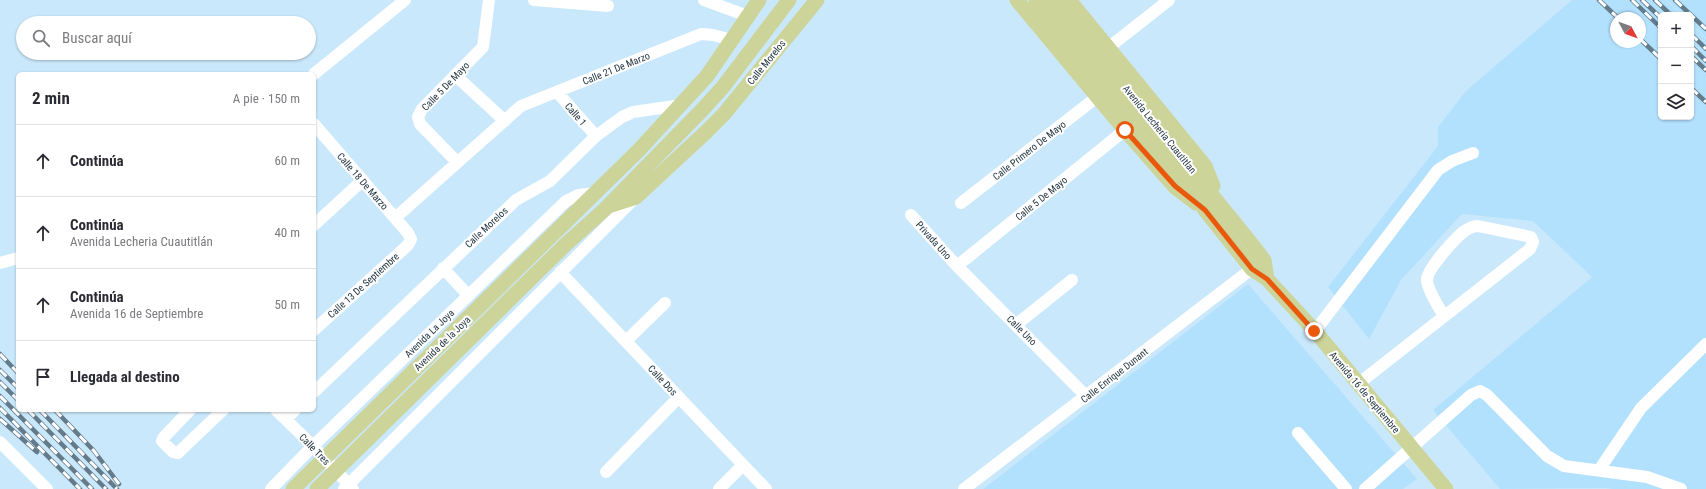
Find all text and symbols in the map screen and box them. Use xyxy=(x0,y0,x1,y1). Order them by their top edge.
north arrow xyxy=(1610,12,1646,48)
map controls xyxy=(1658,12,1694,120)
button: + xyxy=(1658,12,1694,48)
search box xyxy=(16,16,316,60)
icon: search xyxy=(30,27,52,49)
text: Buscar aquí xyxy=(62,29,132,47)
street label: Calle Morelos xyxy=(745,37,788,87)
button: − xyxy=(1658,48,1694,84)
street label: Calle 21 De Marzo xyxy=(581,50,651,87)
street label: Calle 5 De Mayo xyxy=(419,60,471,113)
street label: Avenida Lecheria Cuautitlan xyxy=(1121,83,1199,176)
button: layers xyxy=(1658,84,1694,120)
text: 2 min xyxy=(32,88,70,108)
text: A pie · 150 m xyxy=(233,91,300,106)
street label: Calle 1 xyxy=(563,101,589,128)
street label: Calle Primero De Mayo xyxy=(991,119,1068,182)
route start xyxy=(1116,121,1134,139)
icon: ahead xyxy=(32,150,54,172)
street label: Calle 18 De Marzo xyxy=(335,151,390,212)
text: Continúa xyxy=(70,152,124,170)
text: 60 m xyxy=(274,153,300,168)
street label: Calle 5 De Mayo xyxy=(1013,174,1069,223)
street label: Calle Morelos xyxy=(463,205,510,250)
text: Continúa xyxy=(70,216,124,234)
street label: Privada Uno xyxy=(914,219,954,262)
icon: ahead xyxy=(32,222,54,244)
text: 40 m xyxy=(274,225,300,240)
text: Avenida Lecheria Cuautitlán xyxy=(70,234,213,249)
street label: Calle 13 De Septiembre xyxy=(326,250,401,320)
text: Continúa xyxy=(70,288,124,306)
icon: ahead xyxy=(32,294,54,316)
text: 50 m xyxy=(274,297,300,312)
text: Avenida 16 de Septiembre xyxy=(70,306,203,321)
street label: Avenida La Joya xyxy=(402,307,456,360)
street label: Calle Uno xyxy=(1004,313,1039,348)
street label: Avenida de la Joya xyxy=(412,314,473,373)
route end xyxy=(1305,322,1323,340)
street label: Calle Enrique Dunant xyxy=(1079,346,1150,405)
street label: Avenida 16 de Septiembre xyxy=(1327,349,1402,435)
street label: Calle Dos xyxy=(646,363,680,398)
icon: arrive xyxy=(32,366,54,388)
text: Llegada al destino xyxy=(70,368,180,386)
street label: Calle Tres xyxy=(297,432,332,467)

